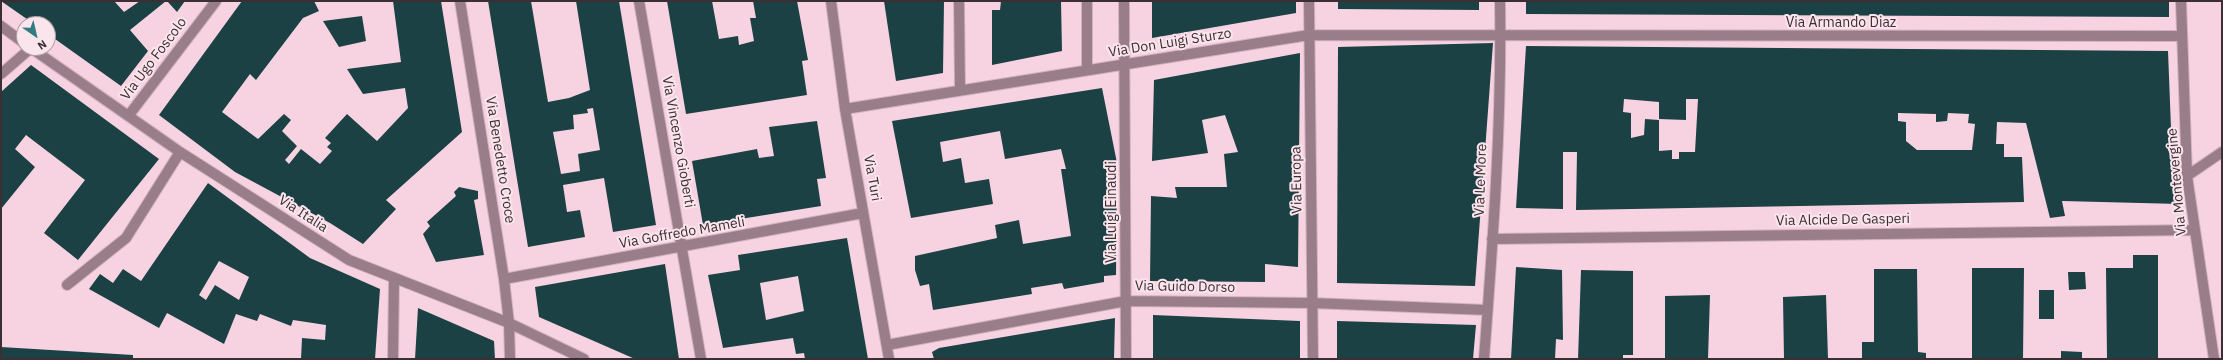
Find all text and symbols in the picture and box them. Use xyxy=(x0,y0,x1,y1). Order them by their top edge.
street label: Via Ugo Foscolo xyxy=(117,14,191,104)
street label: Via Armando Diaz xyxy=(1786,15,1896,31)
north arrow xyxy=(16,16,56,56)
street label: Via Don Luigi Sturzo xyxy=(1107,25,1233,61)
text: N xyxy=(35,37,49,53)
street label: Via Vincenzo Gioberti xyxy=(658,75,698,209)
street label: Via Benedetto Croce xyxy=(482,95,518,225)
street label: Via Montevergine xyxy=(2164,127,2190,237)
street label: Via Le More xyxy=(1471,143,1491,217)
street label: Via Europa xyxy=(1288,146,1306,214)
street label: Via Turi xyxy=(860,154,884,202)
street label: Via Luigi Einaudi xyxy=(1104,161,1120,263)
street label: Via Italia xyxy=(275,192,331,236)
street label: Via Alcide De Gasperi xyxy=(1776,210,1910,230)
street label: Via Goffredo Mameli xyxy=(618,214,746,252)
street label: Via Guido Dorso xyxy=(1135,278,1235,296)

